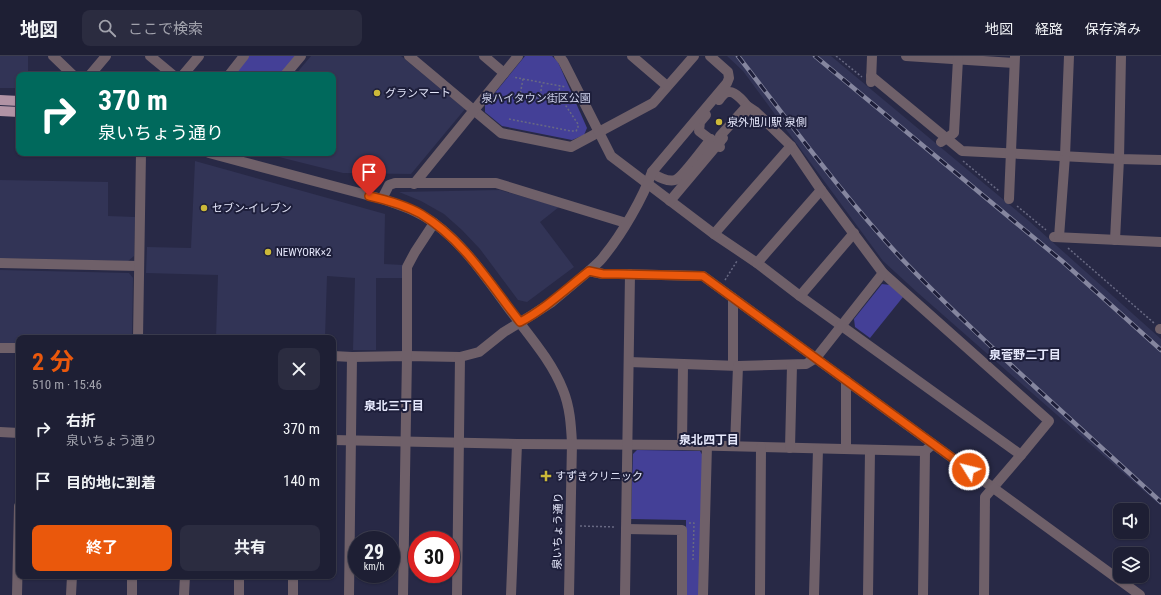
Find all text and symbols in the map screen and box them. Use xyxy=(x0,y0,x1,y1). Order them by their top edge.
search box xyxy=(82,10,362,46)
icon: search xyxy=(96,17,118,39)
text: 地図 xyxy=(20,18,58,41)
text: ここで検索 xyxy=(128,20,203,38)
text: 地図 xyxy=(985,21,1013,37)
text: 経路 xyxy=(1035,21,1063,37)
text: 保存済み xyxy=(1085,21,1141,37)
text: 370 m xyxy=(98,84,168,117)
place label: グランマート xyxy=(385,87,451,100)
icon: right xyxy=(32,88,84,140)
marker: グランマート xyxy=(372,88,382,98)
park label: 泉ハイタウン街区公園 xyxy=(481,92,591,105)
place label: 泉外旭川駅 泉側 xyxy=(727,116,807,129)
marker: 泉外旭川駅 泉側 xyxy=(714,117,724,127)
text: 泉いちょう通り xyxy=(98,122,224,143)
pin xyxy=(352,155,386,196)
icon: arrive xyxy=(358,161,380,183)
place label: セブン-イレブン xyxy=(212,202,292,215)
marker: セブン-イレブン xyxy=(199,203,209,213)
place label: NEWYORK×2 xyxy=(276,246,331,259)
marker: NEWYORK×2 xyxy=(263,247,273,257)
text: 2 分 xyxy=(32,348,74,376)
button: close xyxy=(278,348,320,390)
district label: 泉菅野二丁目 xyxy=(989,348,1061,362)
text: 510 m · 15:46 xyxy=(32,377,102,392)
district label: 泉北三丁目 xyxy=(364,399,424,413)
text: 右折 xyxy=(66,412,96,430)
icon: right xyxy=(32,418,54,440)
text: 370 m xyxy=(283,420,320,438)
text: 泉いちょう通り xyxy=(66,433,157,448)
district label: 泉北四丁目 xyxy=(679,433,739,447)
position arrow xyxy=(948,449,990,491)
icon: arrive xyxy=(32,470,54,492)
marker: すずきクリニック xyxy=(540,470,552,482)
place label: すずきクリニック xyxy=(555,470,643,483)
text: 140 m xyxy=(283,472,320,490)
text: 目的地に到着 xyxy=(66,474,156,492)
street label: 泉いちょう通り xyxy=(551,492,565,570)
map controls xyxy=(1113,503,1149,583)
button: sound xyxy=(1113,503,1149,539)
button: 終了 xyxy=(32,525,172,571)
button: 共有 xyxy=(180,525,320,571)
speed limit sign: 30 xyxy=(408,531,460,583)
text: 29 xyxy=(364,540,384,564)
button: layers xyxy=(1113,547,1149,583)
text: km/h xyxy=(364,561,384,572)

